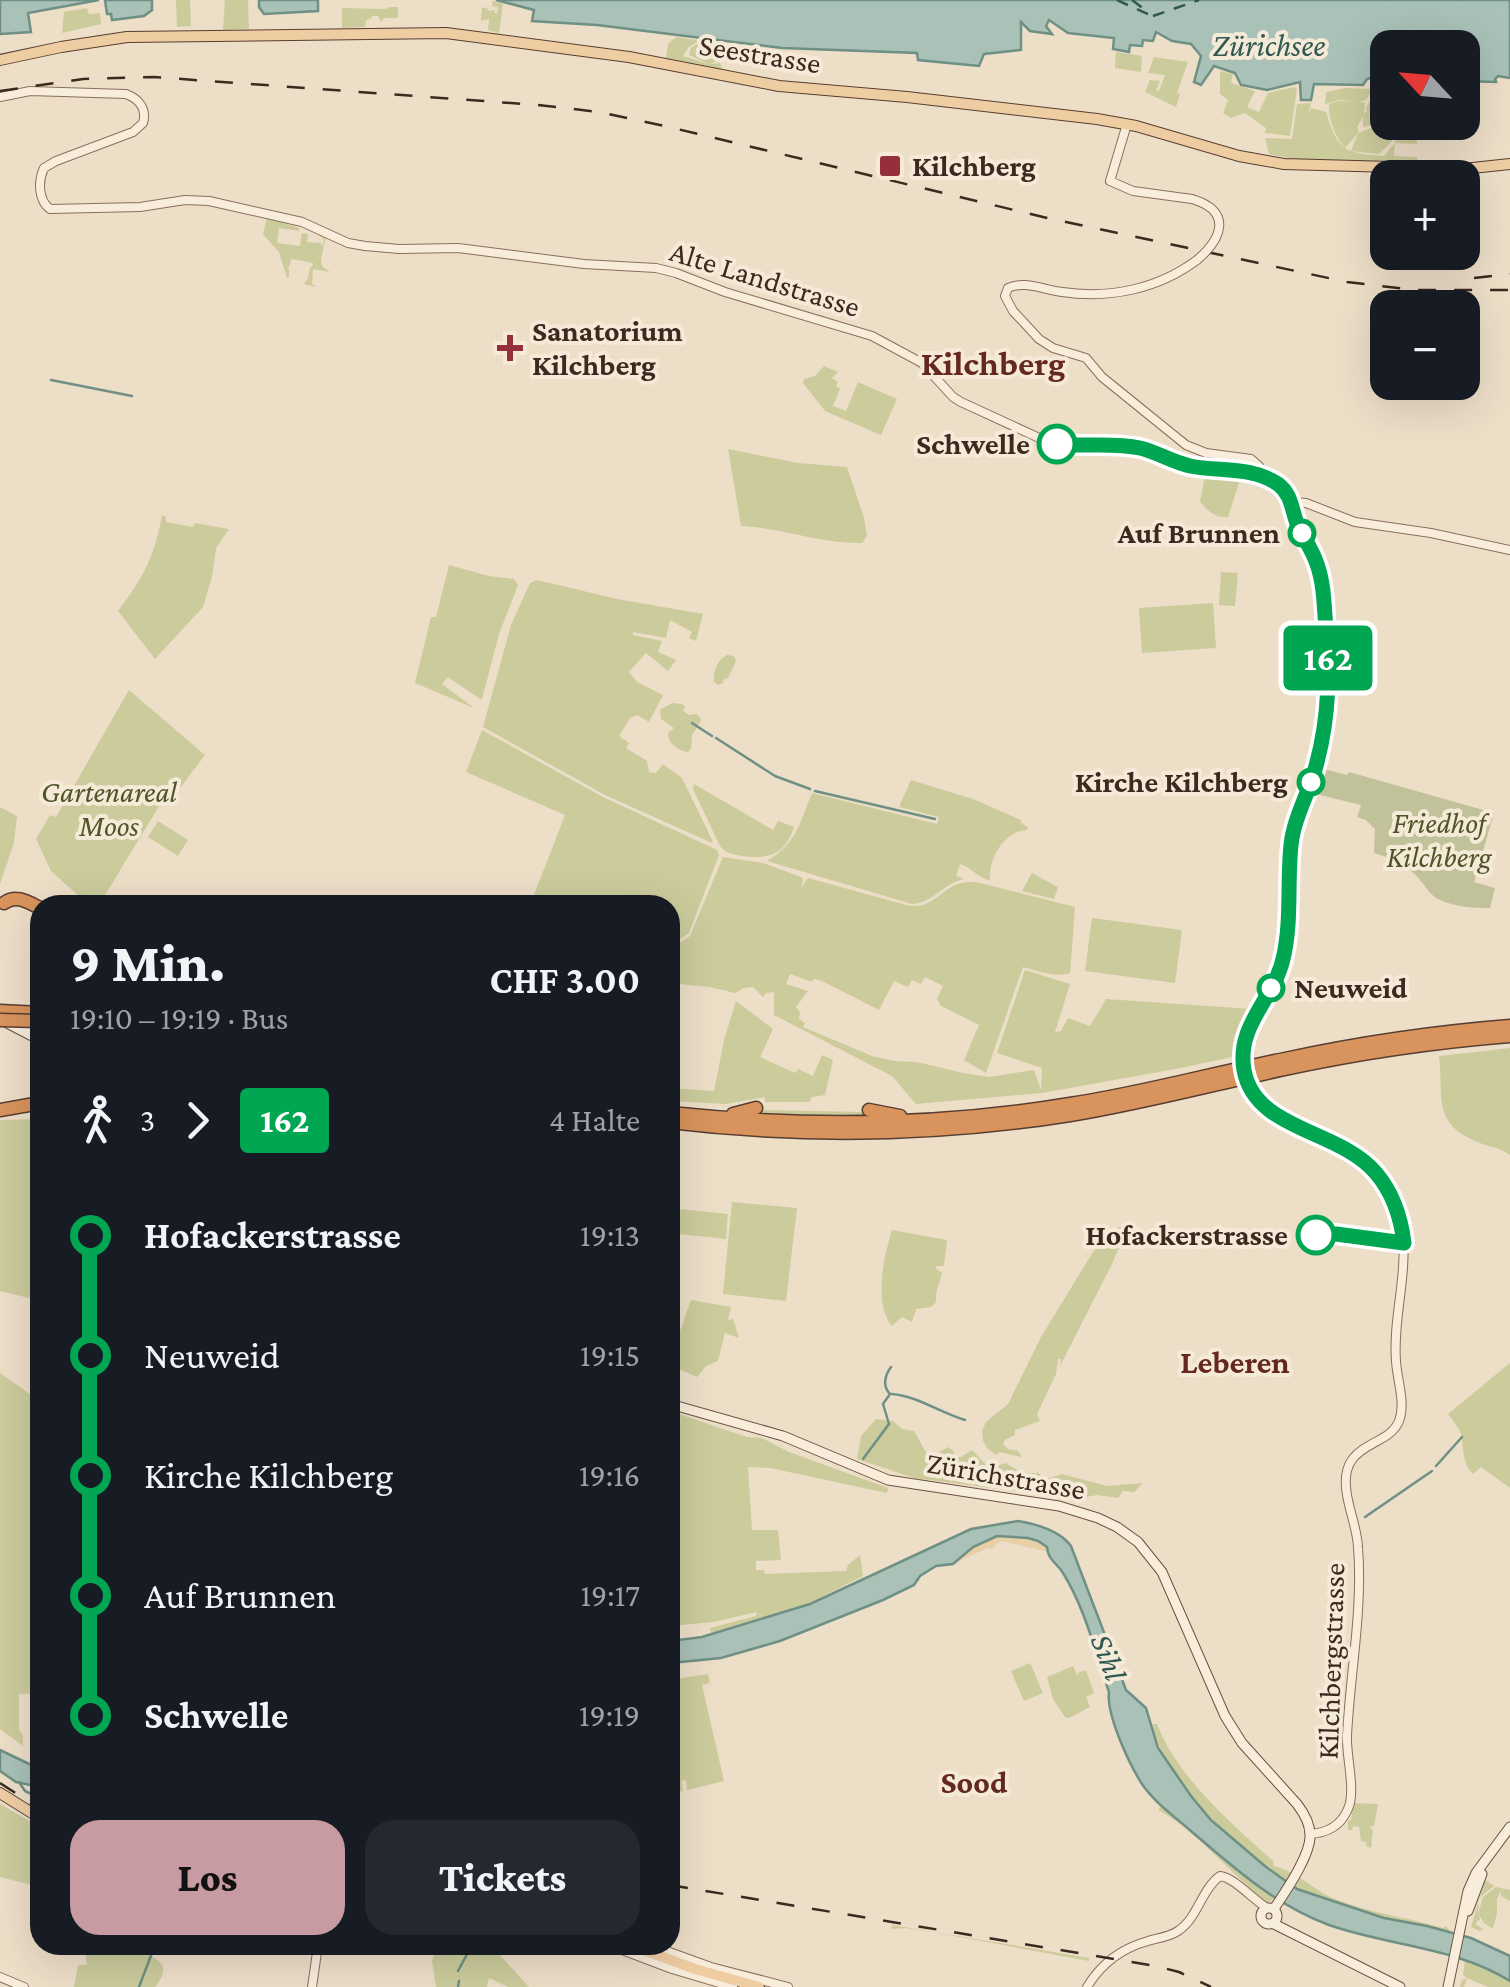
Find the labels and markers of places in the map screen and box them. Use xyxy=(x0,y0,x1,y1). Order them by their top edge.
place label: Kilchberg xyxy=(912,149,1036,182)
marker: Kilchberg xyxy=(877,153,903,179)
place label: Sanatorium Kilchberg xyxy=(532,314,683,381)
marker: Sanatorium Kilchberg xyxy=(497,335,523,361)
marker: Schwelle xyxy=(1038,425,1076,463)
place label: Schwelle xyxy=(916,427,1030,460)
place label: Auf Brunnen xyxy=(1117,516,1280,549)
marker: Auf Brunnen xyxy=(1289,520,1315,546)
place label: Kirche Kilchberg xyxy=(1075,765,1288,798)
marker: Kirche Kilchberg xyxy=(1298,769,1324,795)
place label: Neuweid xyxy=(1294,971,1408,1004)
marker: Neuweid xyxy=(1258,975,1284,1001)
marker: Hofackerstrasse xyxy=(1297,1216,1335,1254)
place label: Hofackerstrasse xyxy=(1085,1218,1288,1251)

